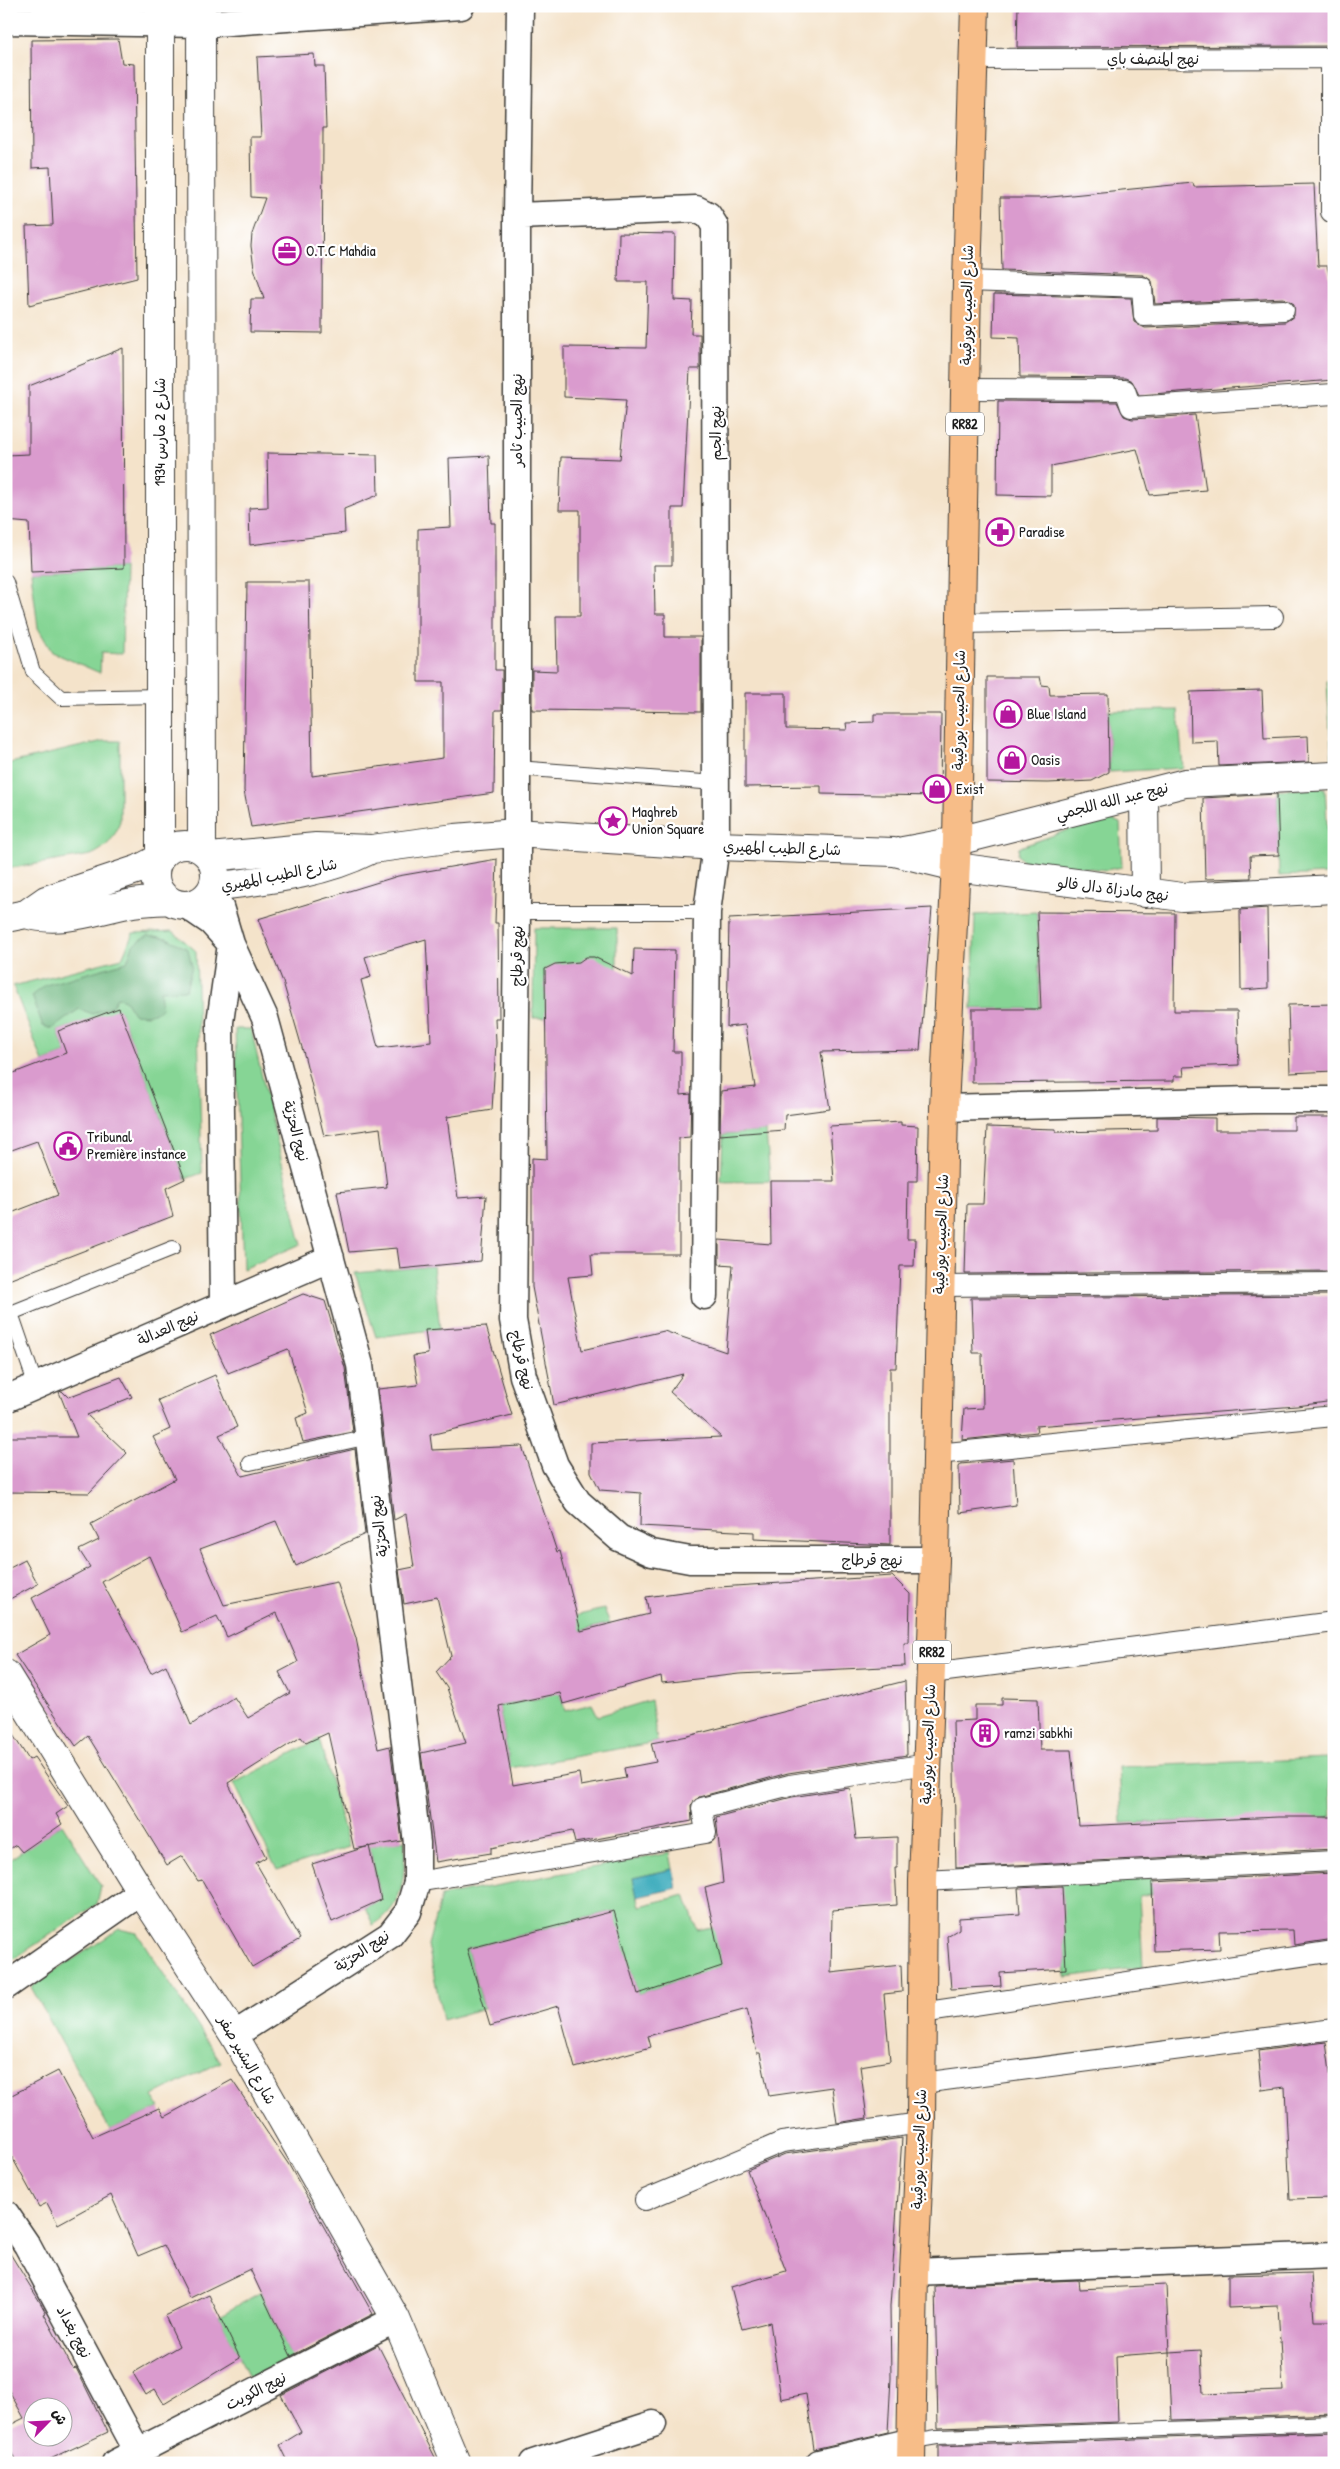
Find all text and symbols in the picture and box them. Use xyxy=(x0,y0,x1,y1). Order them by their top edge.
street label: نهج المنصف باي xyxy=(1107,48,1199,70)
office icon: O.T.C Mahdia xyxy=(272,236,302,266)
place label: O.T.C Mahdia xyxy=(306,240,376,261)
street label: شارع الحبيب بورقيبة xyxy=(955,245,978,365)
street label: نهج الحبيب ثامر xyxy=(506,373,527,469)
street label: شارع 2 مارس 1934 xyxy=(149,378,170,486)
street label: نهج الجم xyxy=(705,406,728,460)
road number: RR82 xyxy=(946,412,984,436)
pharmacy icon: Paradise xyxy=(985,517,1015,547)
place label: Paradise xyxy=(1019,521,1065,542)
street label: شارع الحبيب بورقيبة xyxy=(947,650,970,770)
shop icon: Blue Island xyxy=(993,699,1023,729)
place label: Blue Island xyxy=(1027,703,1086,724)
shop icon: Oasis xyxy=(997,745,1027,775)
place label: Oasis xyxy=(1031,749,1060,770)
shop icon: Exist xyxy=(922,774,952,804)
street label: نهج عبد الله اللجمي xyxy=(1053,776,1171,828)
place label: Exist xyxy=(956,778,984,799)
place label: Maghreb Union Square xyxy=(632,801,704,839)
place icon: Maghreb Union Square xyxy=(598,806,628,836)
street label: شارع الطيب المهيري xyxy=(723,835,841,861)
street label: شارع الطيب المهيري xyxy=(219,853,339,897)
street label: نهج مادزاة دال فالو xyxy=(1055,871,1170,906)
street label: نهج قرطاج xyxy=(505,925,528,987)
street label: نهج الحرّيّة xyxy=(278,1098,315,1164)
place label: Tribunal Première instance xyxy=(87,1126,186,1164)
public building icon: Tribunal Première instance xyxy=(53,1131,83,1161)
street label: شارع الحبيب بورقيبة xyxy=(928,1174,953,1294)
street label: نهج العدالة xyxy=(134,1305,202,1350)
street label: نهج قرطاج xyxy=(505,1328,540,1392)
street label: نهج الحرّيّة xyxy=(364,1494,393,1558)
street label: نهج قرطاج xyxy=(841,1549,903,1570)
road number: RR82 xyxy=(913,1640,951,1664)
street label: شارع الحبيب بورقيبة xyxy=(915,1684,940,1804)
building icon: ramzi sabkhi xyxy=(970,1718,1000,1748)
place label: ramzi sabkhi xyxy=(1004,1722,1073,1743)
street label: نهج الحرّيّة xyxy=(330,1924,393,1977)
street label: شارع البشير صفر xyxy=(212,2010,281,2108)
street label: شارع الحبيب بورقيبة xyxy=(906,2089,931,2209)
street label: نهج بغداد xyxy=(52,2302,97,2362)
street label: نهج الكويت xyxy=(222,2366,290,2415)
north arrow xyxy=(22,2396,72,2446)
text: ش xyxy=(49,2406,72,2427)

